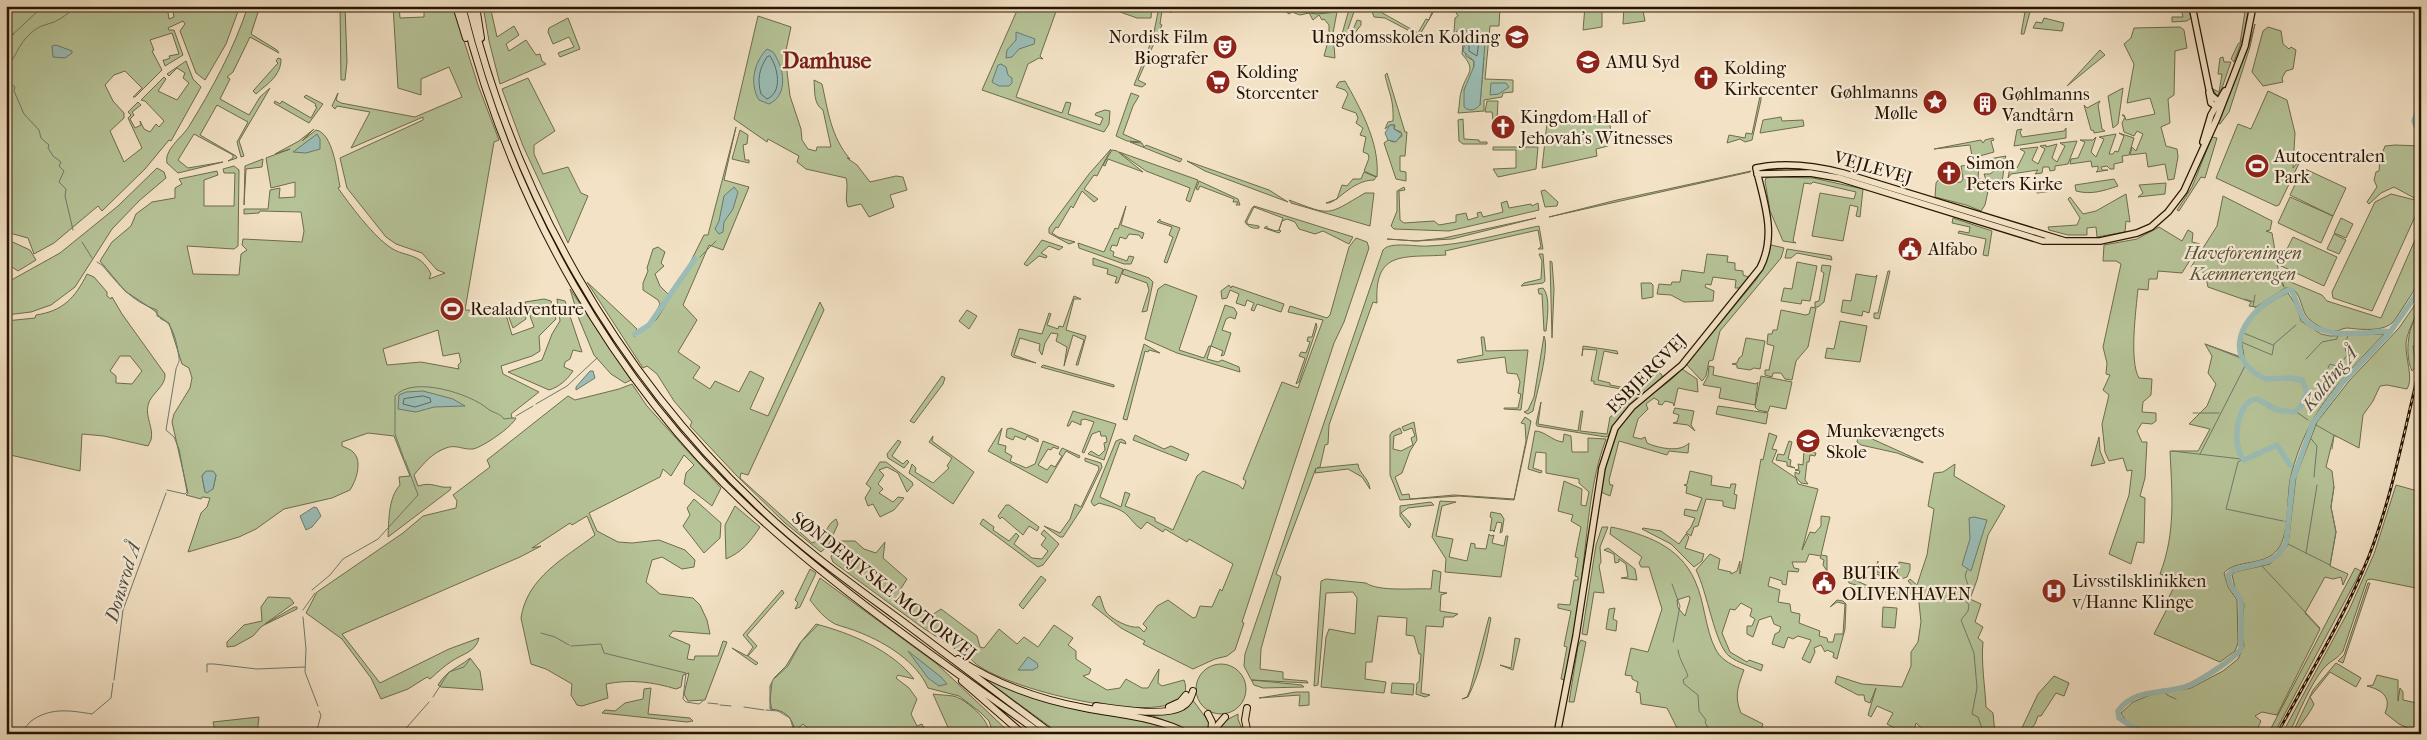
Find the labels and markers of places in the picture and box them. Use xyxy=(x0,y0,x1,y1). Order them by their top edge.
school or university icon: Ungdomsskolen Kolding xyxy=(1504,24,1530,50)
place label: Nordisk Film Biografer xyxy=(1108,27,1208,69)
place label: Ungdomsskolen Kolding xyxy=(1311,27,1500,48)
theatre icon: Nordisk Film Biografer xyxy=(1212,34,1238,60)
school or university icon: AMU Syd xyxy=(1575,49,1601,75)
place label: AMU Syd xyxy=(1605,52,1680,73)
place label: Kolding Kirkecenter xyxy=(1724,58,1818,100)
place label: Kolding Storcenter xyxy=(1236,62,1319,104)
church icon: Kolding Kirkecenter xyxy=(1693,65,1719,91)
supermarket icon: Kolding Storcenter xyxy=(1205,69,1231,95)
place label: Gøhlmanns Mølle xyxy=(1830,82,1918,124)
place label: Gøhlmanns Vandtårn xyxy=(2001,84,2090,126)
place icon: Gøhlmanns Mølle xyxy=(1922,89,1948,115)
building icon: Gøhlmanns Vandtårn xyxy=(1972,91,1998,117)
place label: Kingdom Hall of Jehovah's Witnesses xyxy=(1518,107,1673,149)
church icon: Kingdom Hall of Jehovah's Witnesses xyxy=(1490,114,1516,140)
place label: Autocentralen Park xyxy=(2273,146,2385,188)
place label: Simon Peters Kirke xyxy=(1966,153,2063,195)
sports icon: Autocentralen Park xyxy=(2244,153,2270,179)
church icon: Simon Peters Kirke xyxy=(1936,160,1962,186)
public building icon: Alfabo xyxy=(1897,236,1923,262)
place label: Alfabo xyxy=(1927,239,1977,260)
sports icon: Realadventure xyxy=(439,296,465,322)
place label: Realadventure xyxy=(470,299,584,320)
place label: Munkevængets Skole xyxy=(1826,421,1945,463)
school or university icon: Munkevængets Skole xyxy=(1795,428,1821,454)
place label: BUTIK OLIVENHAVEN xyxy=(1842,563,1972,605)
public building icon: BUTIK OLIVENHAVEN xyxy=(1811,570,1837,596)
place label: Livsstilsklinikken v/Hanne Klinge xyxy=(2072,571,2207,613)
hospital icon: Livsstilsklinikken v/Hanne Klinge xyxy=(2041,578,2067,604)

